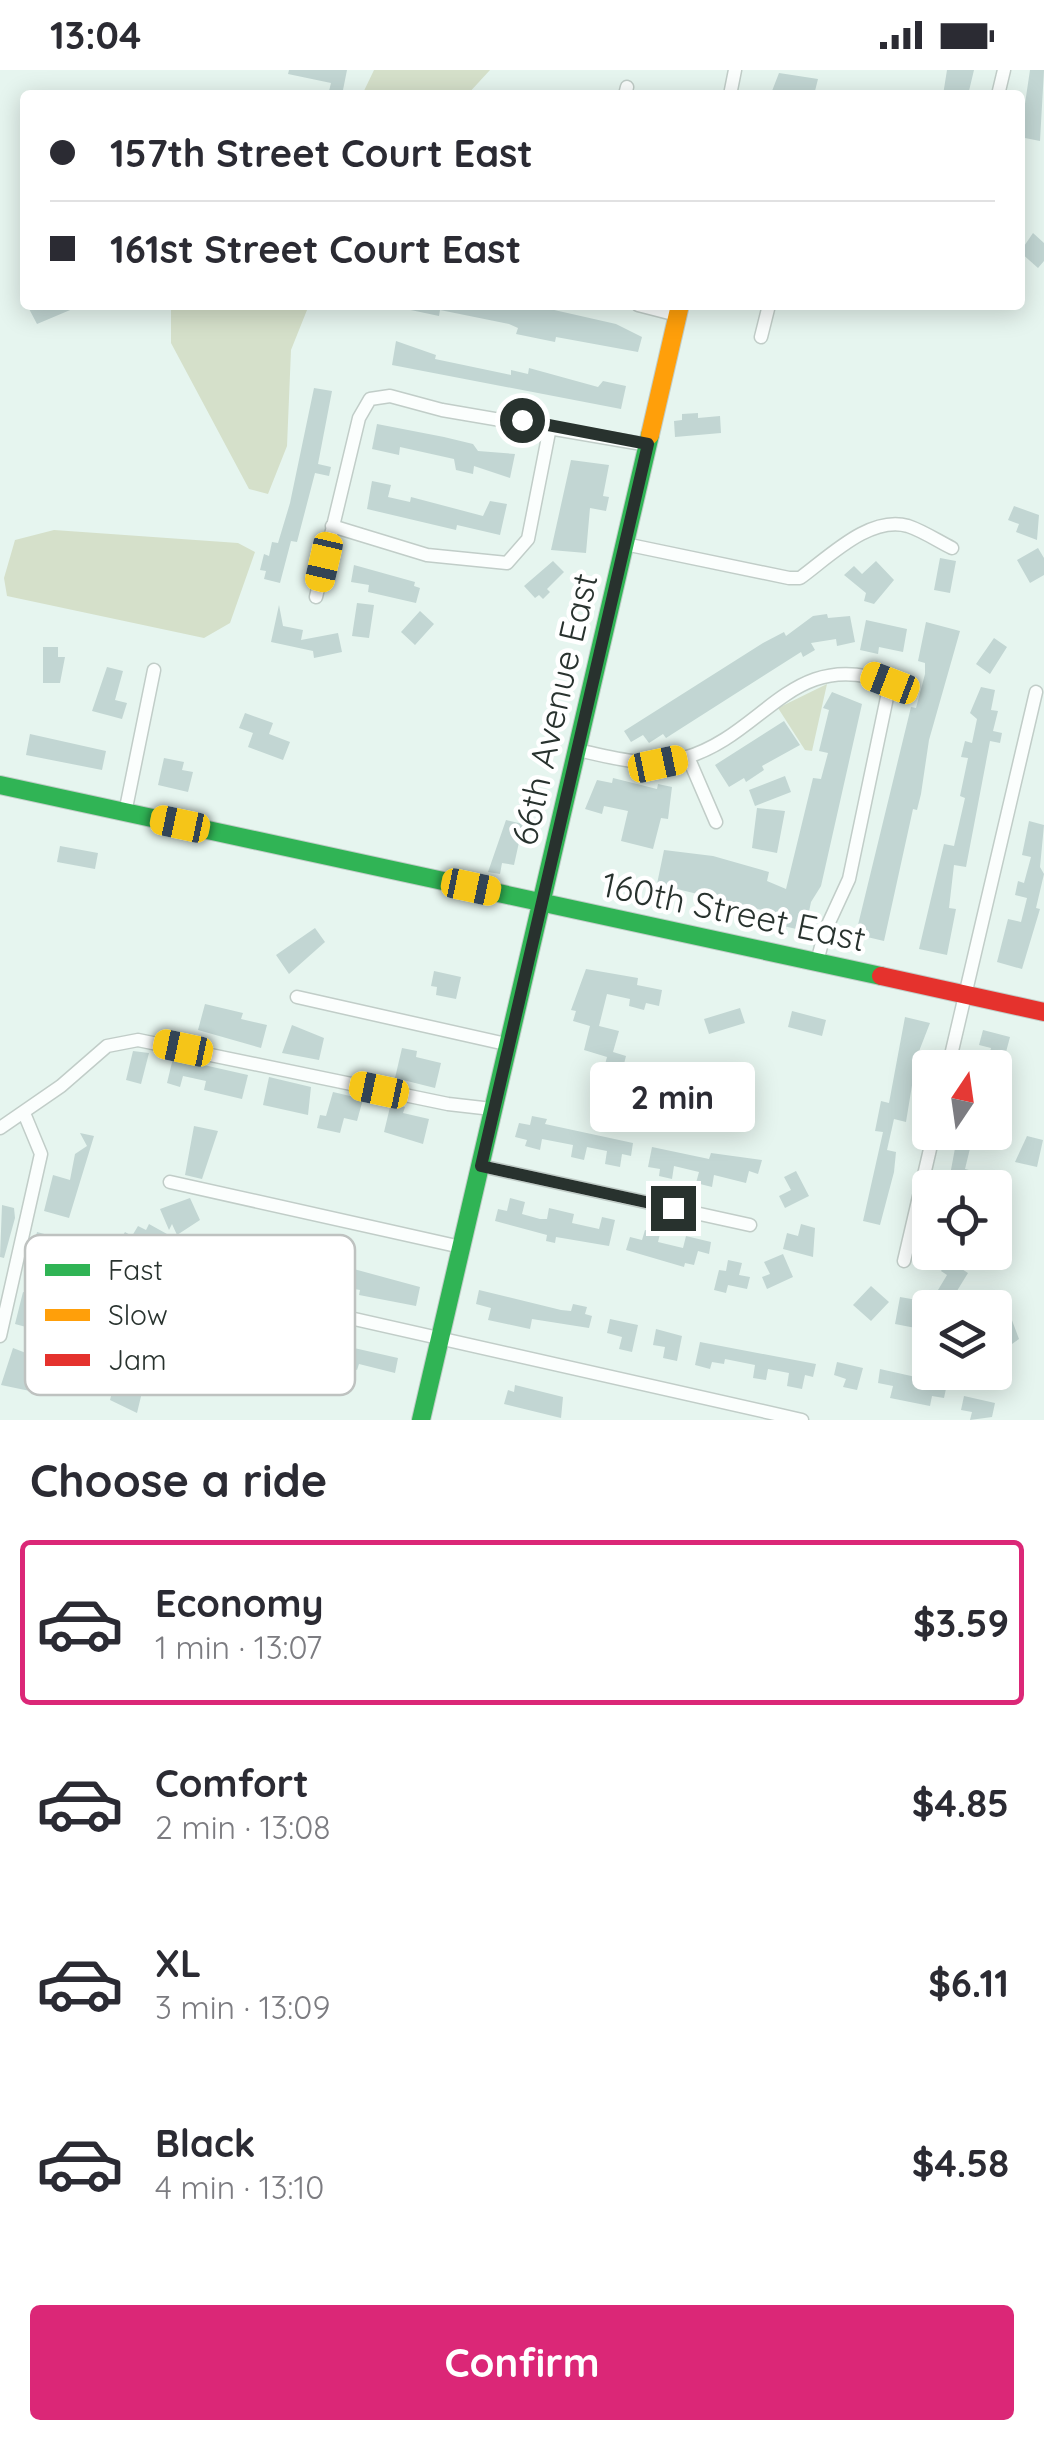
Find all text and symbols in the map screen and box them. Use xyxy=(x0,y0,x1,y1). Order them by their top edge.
text: 13:04 xyxy=(50,11,141,59)
text: 157th Street Court East xyxy=(110,129,533,177)
text: 161st Street Court East xyxy=(110,225,521,273)
route start xyxy=(500,398,545,443)
car xyxy=(303,529,345,595)
street label: 66th Avenue East xyxy=(501,569,607,849)
car xyxy=(857,658,923,708)
car xyxy=(626,743,690,785)
car xyxy=(148,803,212,845)
street label: 160th Street East xyxy=(598,862,870,960)
car xyxy=(439,866,503,908)
car xyxy=(151,1027,215,1069)
north arrow xyxy=(912,1050,1012,1150)
map controls xyxy=(912,1050,1012,1390)
callout: 2 min xyxy=(590,1063,756,1133)
car xyxy=(347,1069,411,1111)
text: 2 min xyxy=(631,1077,714,1117)
button: locate xyxy=(912,1170,1012,1270)
route end xyxy=(651,1186,696,1231)
legend xyxy=(25,1235,355,1395)
text: Fast xyxy=(108,1252,163,1287)
button: layers xyxy=(912,1290,1012,1390)
text: Slow xyxy=(108,1297,168,1332)
text: Jam xyxy=(108,1342,167,1377)
text: Choose a ride xyxy=(30,1452,327,1508)
icon: car xyxy=(35,1578,125,1668)
text: Economy xyxy=(155,1579,324,1627)
text: $3.59 xyxy=(913,1599,1009,1647)
text: 1 min · 13:07 xyxy=(155,1627,322,1667)
icon: car xyxy=(35,1758,125,1848)
text: Comfort xyxy=(155,1759,309,1807)
text: $4.85 xyxy=(912,1779,1009,1827)
text: 2 min · 13:08 xyxy=(155,1807,331,1847)
icon: car xyxy=(35,1938,125,2028)
text: XL xyxy=(155,1939,201,1987)
text: $6.11 xyxy=(928,1959,1009,2007)
text: 3 min · 13:09 xyxy=(155,1987,330,2027)
icon: car xyxy=(35,2118,125,2208)
text: Black xyxy=(155,2119,255,2167)
text: $4.58 xyxy=(912,2139,1009,2187)
text: 4 min · 13:10 xyxy=(155,2167,324,2207)
button: Confirm xyxy=(30,2305,1014,2420)

